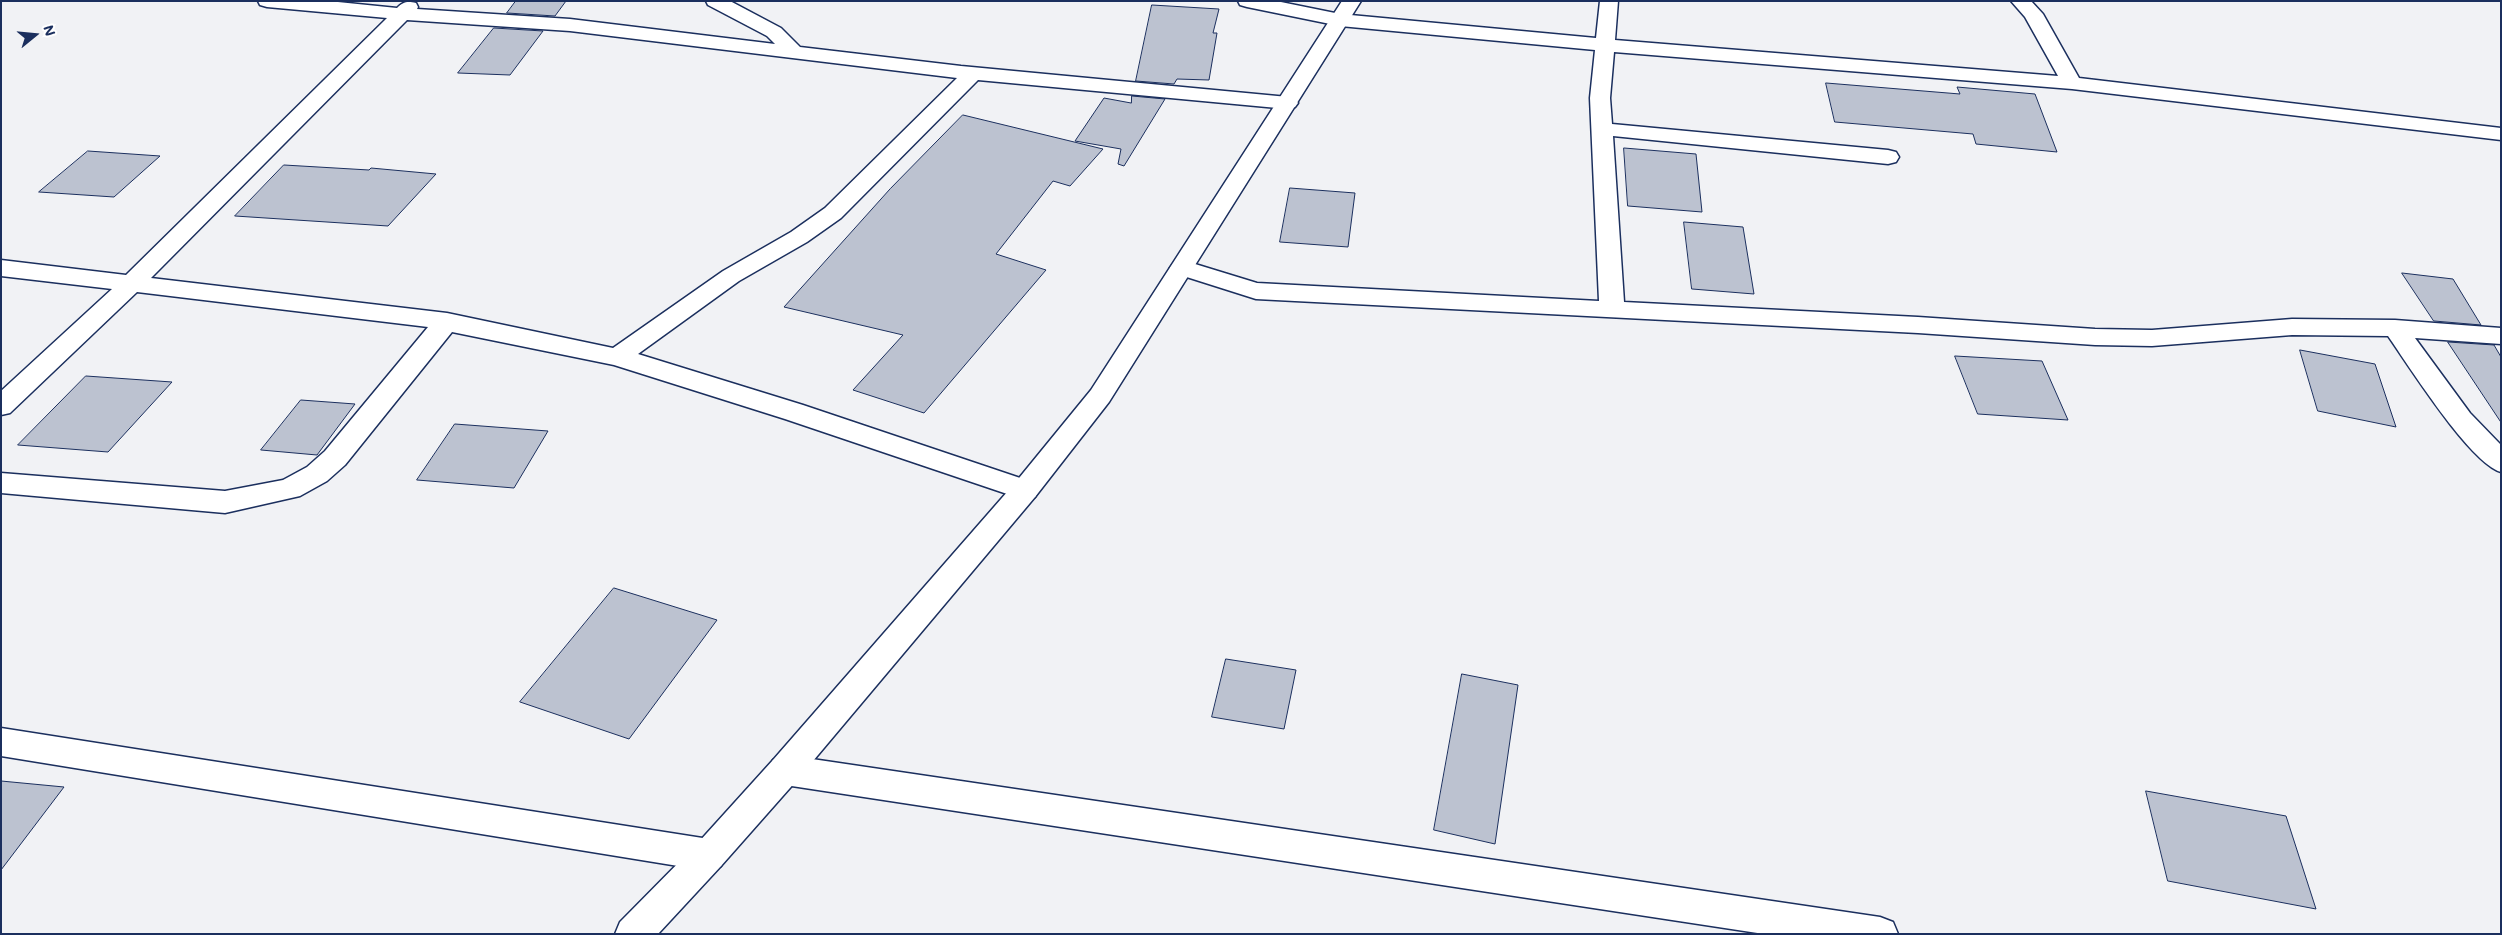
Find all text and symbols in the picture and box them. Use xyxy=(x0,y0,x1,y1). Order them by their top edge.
north arrow xyxy=(10,10,60,60)
text: N xyxy=(39,23,60,38)

